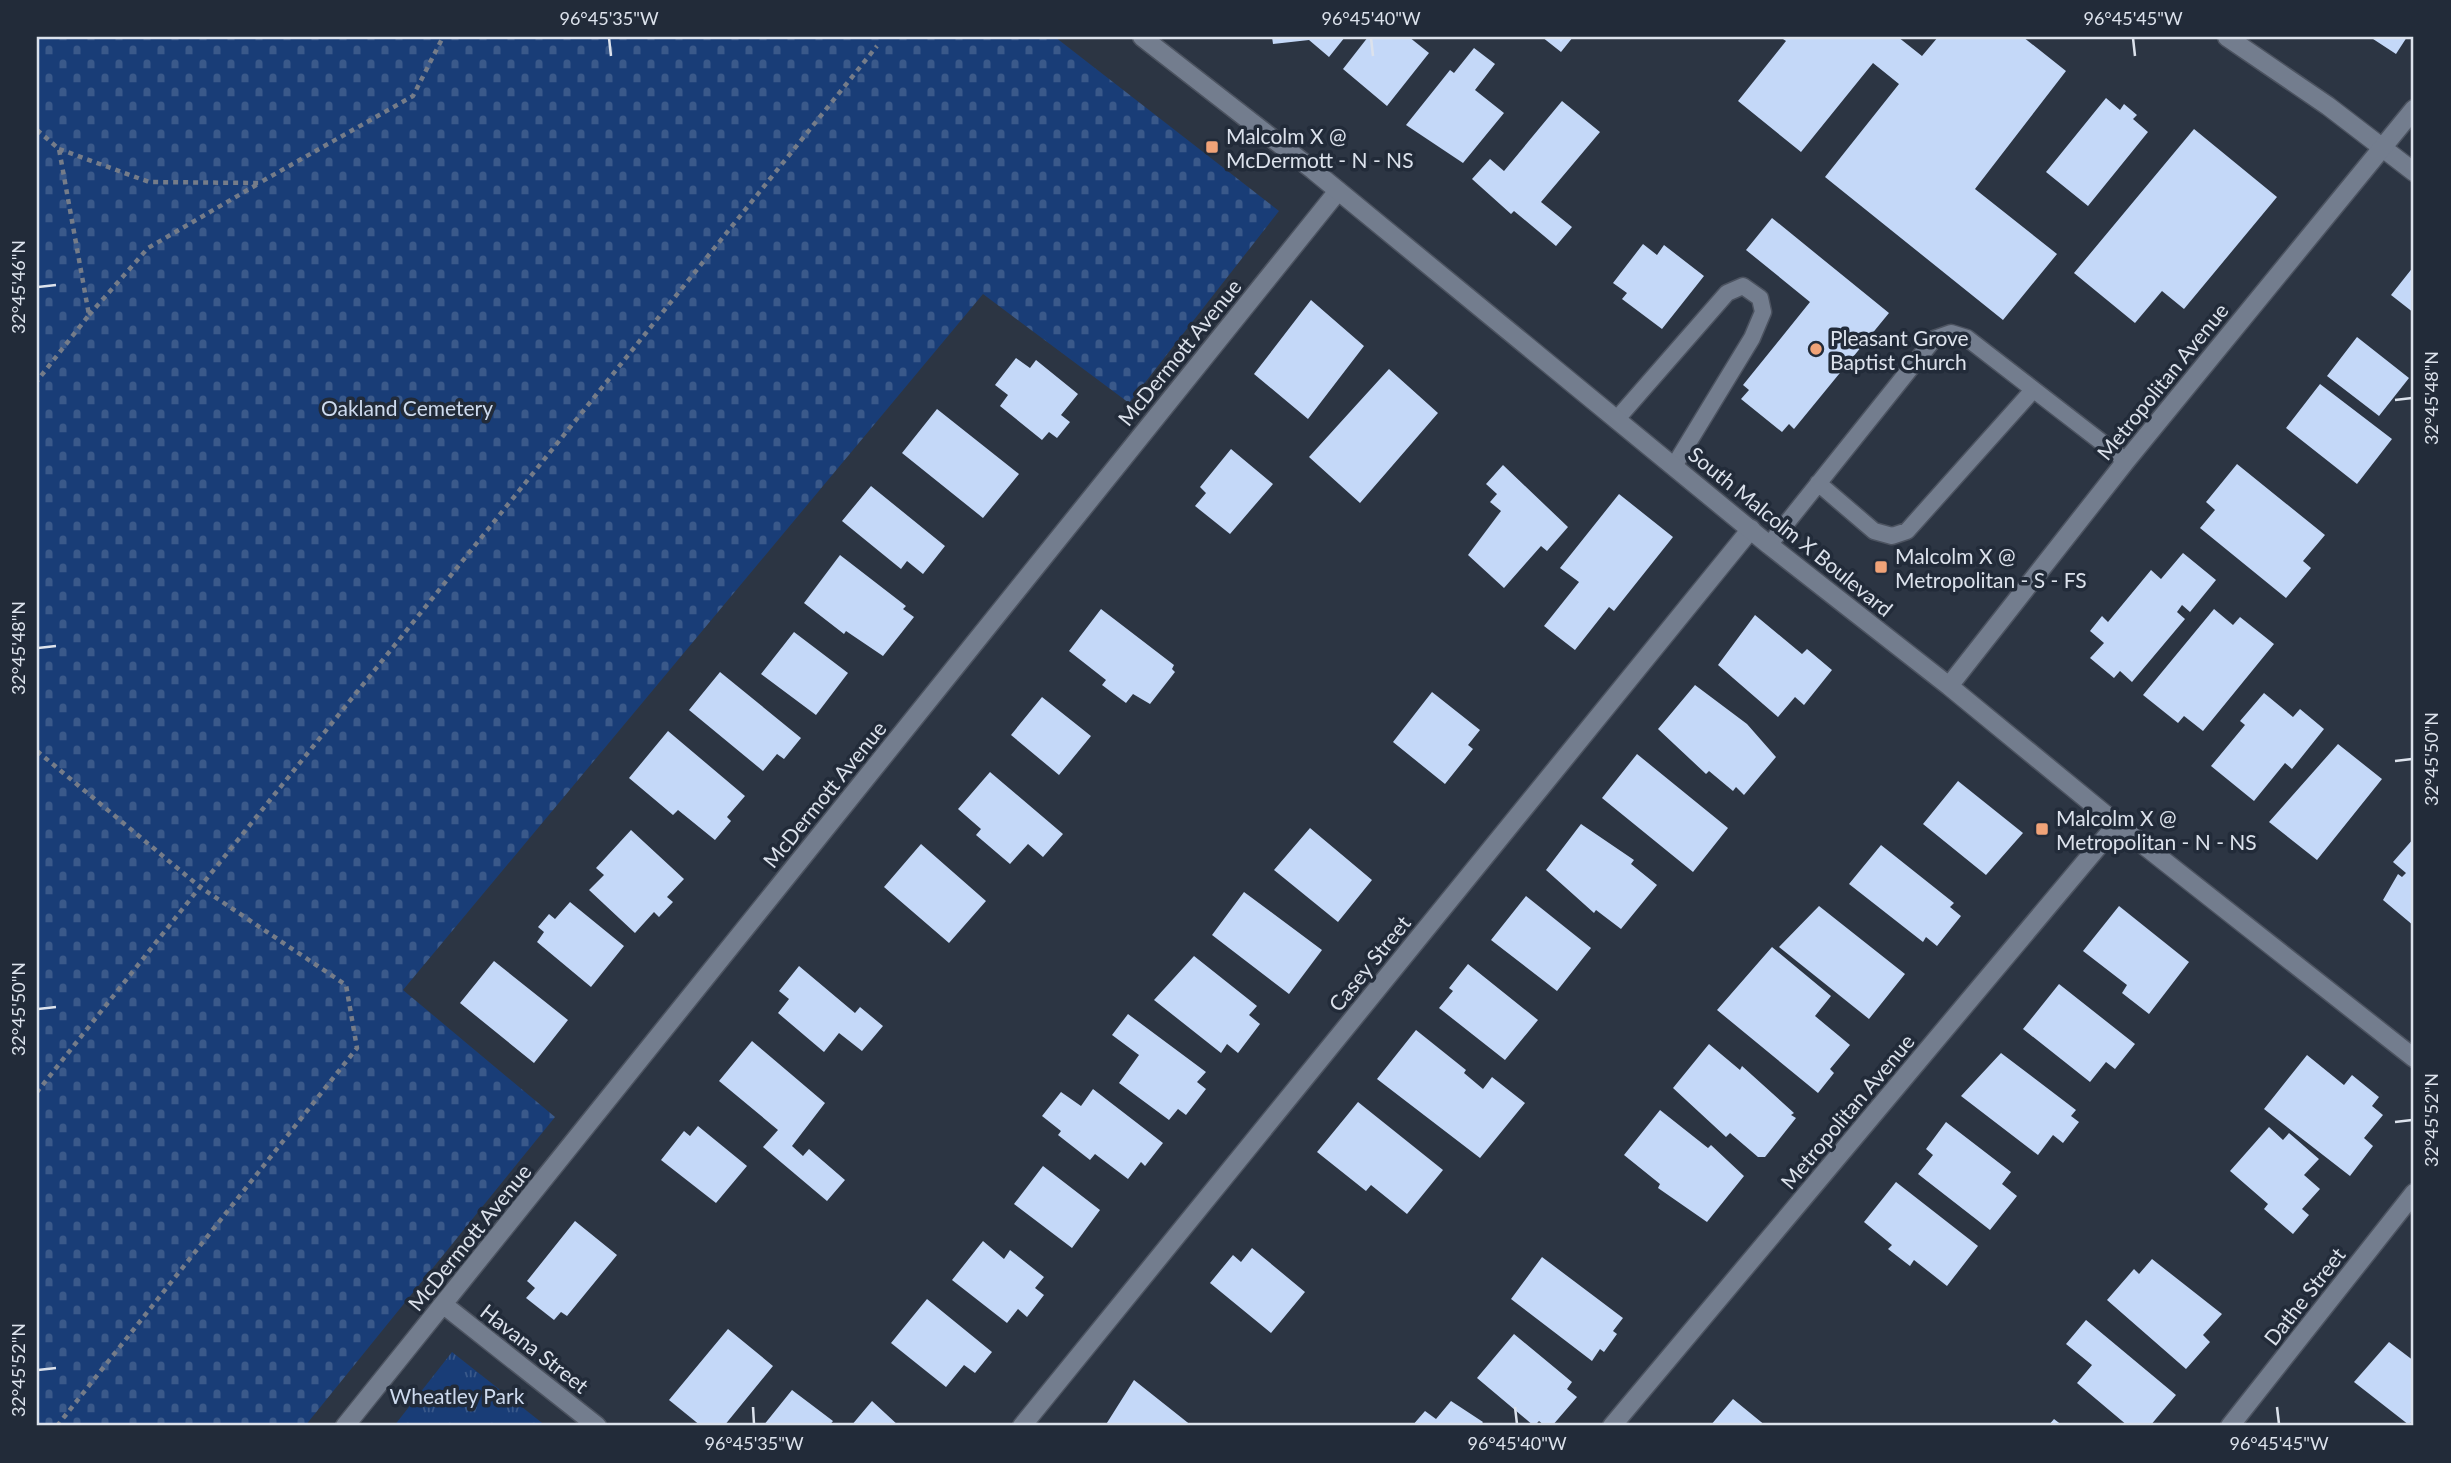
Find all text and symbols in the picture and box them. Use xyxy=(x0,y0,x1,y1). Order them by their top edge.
text: 96°45'35"W xyxy=(559,7,659,29)
text: 96°45'40"W xyxy=(1321,7,1421,29)
text: 96°45'45"W xyxy=(2083,7,2183,29)
place label: Malcolm X @ McDermott - N - NS xyxy=(1226,123,1414,172)
marker: Malcolm X @ McDermott - N - NS xyxy=(1204,139,1220,155)
text: 32°45'46"N xyxy=(7,240,29,334)
street label: McDermott Avenue xyxy=(1112,274,1246,430)
street label: Metropolitan Avenue xyxy=(2091,298,2233,464)
place label: Pleasant Grove Baptist Church xyxy=(1830,325,1969,374)
marker: Pleasant Grove Baptist Church xyxy=(1808,341,1824,357)
text: 32°45'48"N xyxy=(2420,351,2442,445)
park label: Oakland Cemetery xyxy=(321,395,493,420)
street label: South Malcolm X Boulevard xyxy=(1684,441,1898,621)
place label: Malcolm X @ Metropolitan - S - FS xyxy=(1895,543,2087,592)
marker: Malcolm X @ Metropolitan - S - FS xyxy=(1873,559,1889,575)
text: 32°45'48"N xyxy=(7,601,29,695)
text: 32°45'50"N xyxy=(2420,712,2442,806)
street label: McDermott Avenue xyxy=(757,716,891,872)
place label: Malcolm X @ Metropolitan - N - NS xyxy=(2056,805,2257,854)
marker: Malcolm X @ Metropolitan - N - NS xyxy=(2034,821,2050,837)
street label: Casey Street xyxy=(1323,910,1415,1016)
text: 32°45'50"N xyxy=(7,962,29,1056)
street label: Metropolitan Avenue xyxy=(1775,1029,1919,1193)
text: 32°45'52"N xyxy=(2420,1073,2442,1167)
street label: McDermott Avenue xyxy=(402,1159,536,1315)
street label: Dathe Street xyxy=(2258,1242,2350,1350)
street label: Havana Street xyxy=(476,1298,594,1398)
text: 32°45'52"N xyxy=(7,1323,29,1417)
park label: Wheatley Park xyxy=(390,1383,525,1408)
text: 96°45'35"W xyxy=(704,1432,804,1454)
text: 96°45'40"W xyxy=(1467,1432,1567,1454)
text: 96°45'45"W xyxy=(2229,1432,2329,1454)

